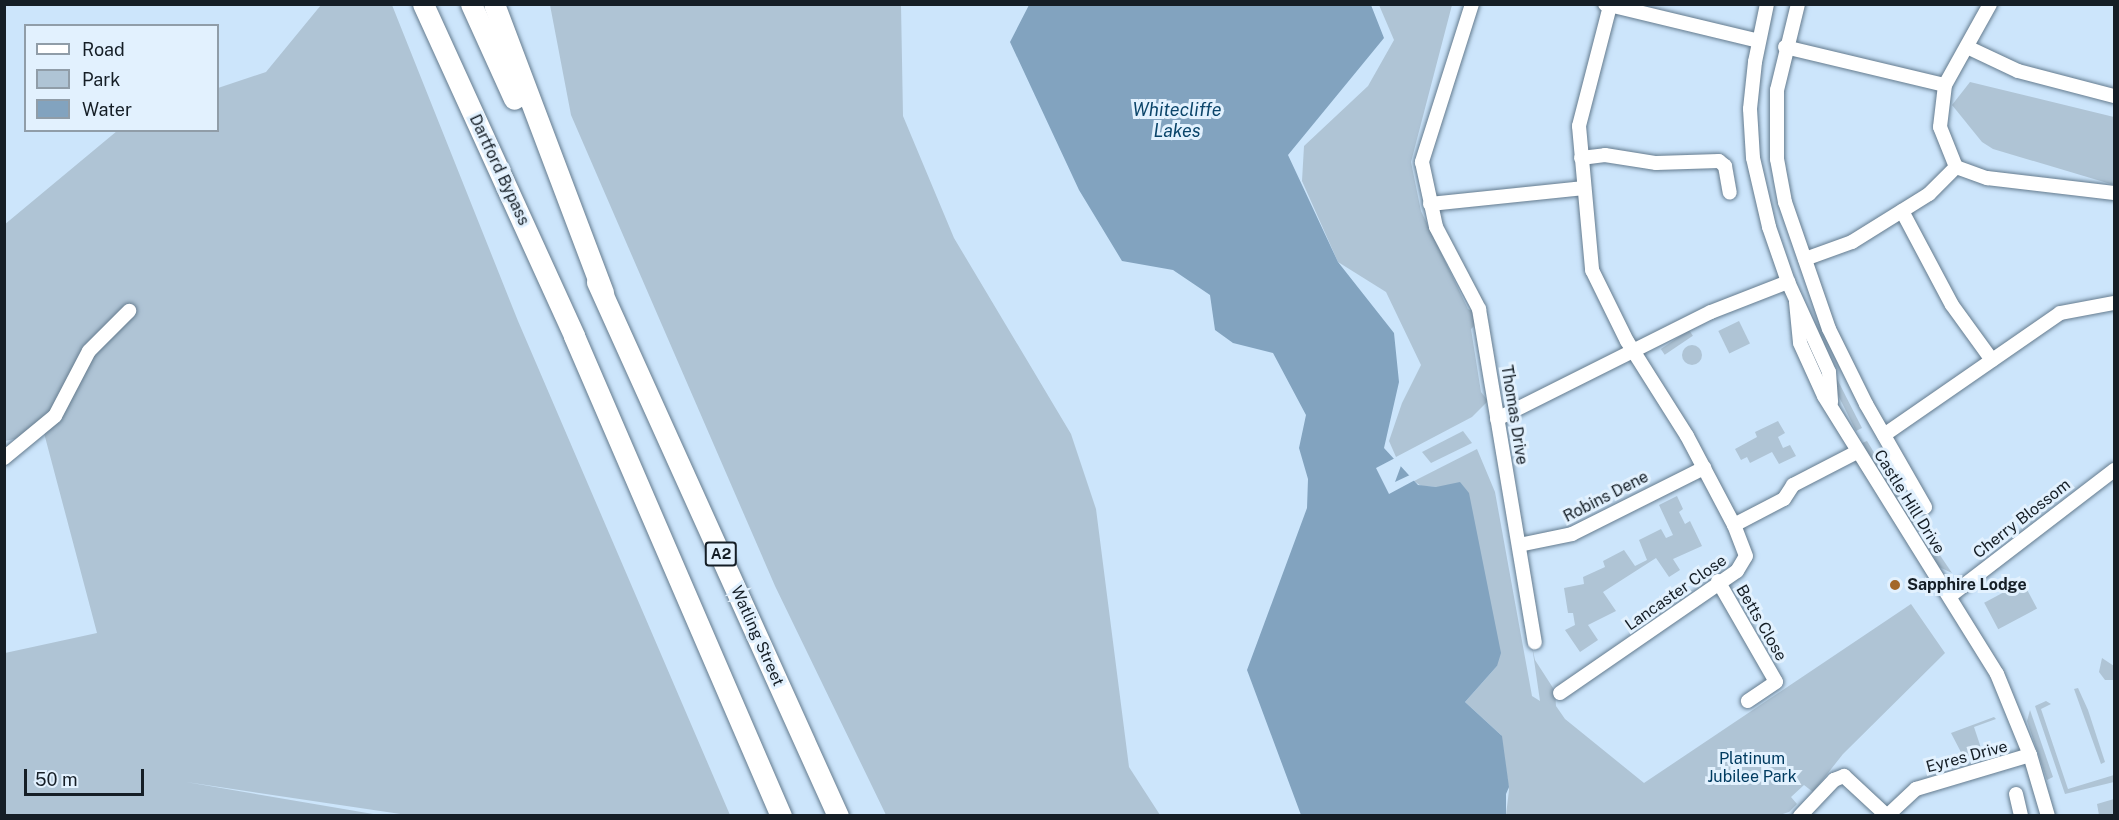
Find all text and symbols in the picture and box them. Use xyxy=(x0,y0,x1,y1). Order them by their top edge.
legend xyxy=(24,24,219,132)
text: Road xyxy=(82,39,125,60)
text: Park xyxy=(82,69,120,90)
text: Water xyxy=(82,99,132,120)
water label: Whitecliffe Lakes xyxy=(1132,100,1222,142)
street label: Dartford Bypass xyxy=(465,112,533,228)
street label: Thomas Drive xyxy=(1497,364,1531,466)
street label: Castle Hill Drive xyxy=(1869,446,1949,558)
street label: Robins Dene xyxy=(1560,467,1652,527)
street label: Cherry Blossom xyxy=(1970,475,2074,563)
road number: A2 xyxy=(704,542,738,566)
street label: Lancaster Close xyxy=(1622,551,1730,635)
place label: Sapphire Lodge xyxy=(1907,575,2027,595)
marker: Sapphire Lodge xyxy=(1888,578,1902,592)
street label: Betts Close xyxy=(1732,582,1790,664)
street label: Watling Street xyxy=(726,583,788,689)
street label: Eyres Drive xyxy=(1924,737,2010,777)
park label: Platinum Jubilee Park xyxy=(1707,749,1797,787)
scale bar xyxy=(27,757,147,795)
text: 50 m xyxy=(35,769,78,790)

